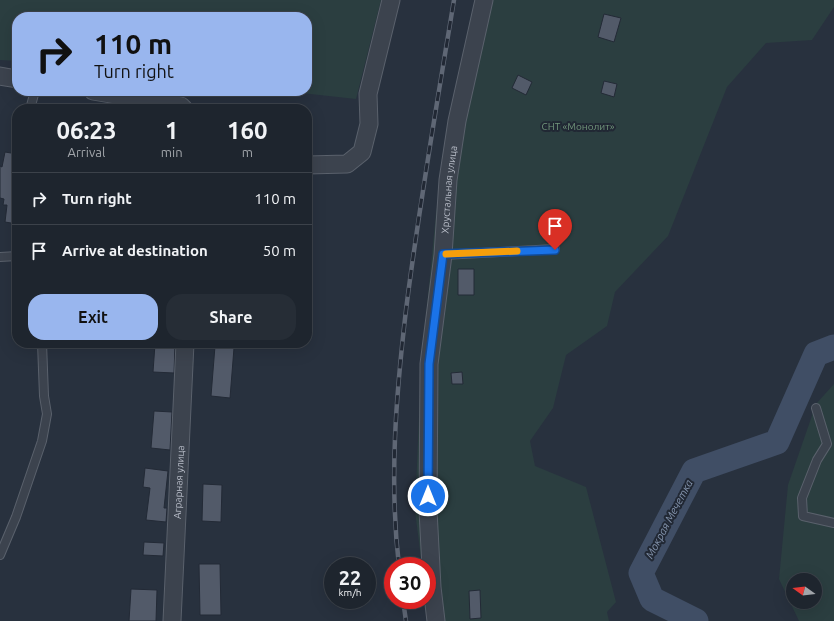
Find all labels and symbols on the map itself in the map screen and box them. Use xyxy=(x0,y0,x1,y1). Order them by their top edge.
park label: СНТ «Монолит» xyxy=(542,121,615,132)
street label: Хрустальная улица xyxy=(439,145,459,234)
pin xyxy=(538,209,572,250)
street label: Аграрная улица xyxy=(171,445,186,519)
position arrow xyxy=(407,475,449,517)
water label: Мокрая Мечетка xyxy=(643,477,695,561)
speed limit sign: 30 xyxy=(384,557,436,609)
north arrow xyxy=(786,573,822,609)

